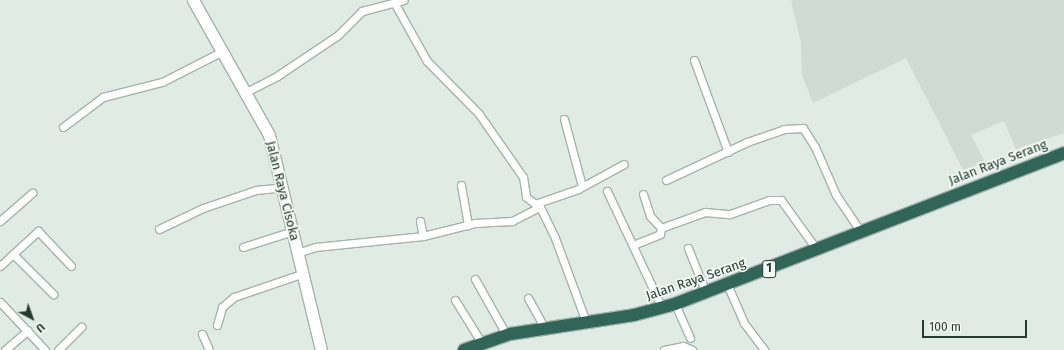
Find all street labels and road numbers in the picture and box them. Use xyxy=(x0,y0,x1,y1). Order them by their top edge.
street label: Jalan Raya Serang xyxy=(947,137,1049,189)
street label: Jalan Raya Cisoka xyxy=(262,140,302,242)
street label: Jalan Raya Serang xyxy=(644,256,748,304)
road number: 1 xyxy=(762,259,776,279)

